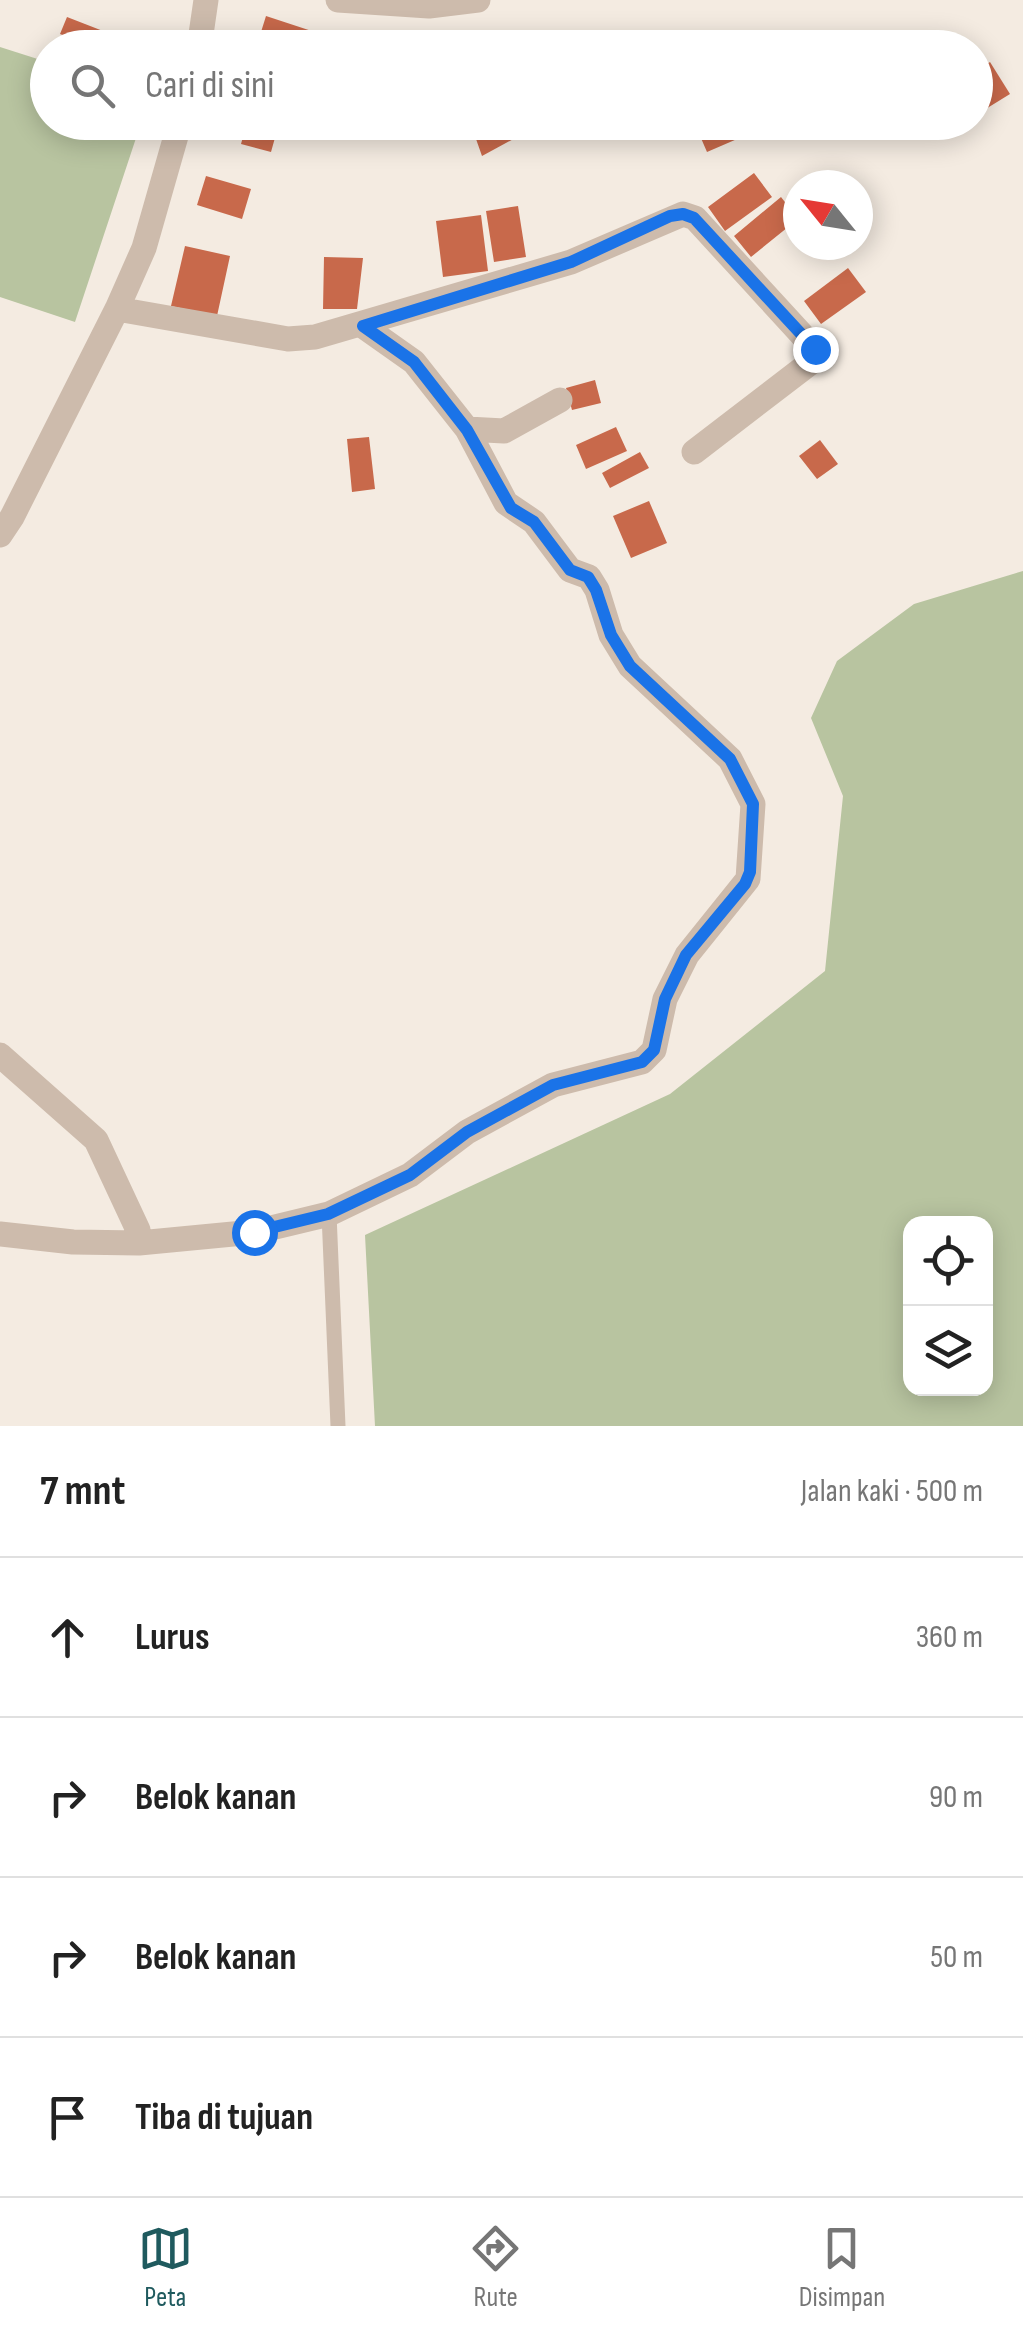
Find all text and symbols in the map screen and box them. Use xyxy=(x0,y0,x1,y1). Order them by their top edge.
search box xyxy=(30,30,993,140)
icon: search xyxy=(65,58,120,113)
text: Cari di sini xyxy=(145,63,274,108)
north arrow xyxy=(783,170,873,260)
route end xyxy=(793,327,839,373)
route start xyxy=(232,1210,278,1256)
map controls xyxy=(903,1216,993,1396)
button: locate xyxy=(903,1216,993,1306)
button: layers xyxy=(903,1306,993,1396)
text: 7 mnt xyxy=(40,1466,125,1517)
text: Jalan kaki · 500 m xyxy=(801,1472,983,1511)
icon: ahead xyxy=(40,1610,95,1665)
text: Lurus xyxy=(135,1615,209,1660)
text: 360 m xyxy=(916,1618,983,1657)
icon: right xyxy=(40,1770,95,1825)
text: Belok kanan xyxy=(135,1775,296,1820)
text: 90 m xyxy=(929,1778,983,1817)
icon: right xyxy=(40,1930,95,1985)
text: Belok kanan xyxy=(135,1935,296,1980)
text: 50 m xyxy=(930,1938,983,1977)
icon: arrive xyxy=(40,2090,95,2145)
text: Tiba di tujuan xyxy=(135,2095,313,2140)
tab: Peta xyxy=(138,2221,193,2314)
tab: Rute xyxy=(468,2221,523,2314)
tab: Disimpan xyxy=(799,2221,885,2314)

